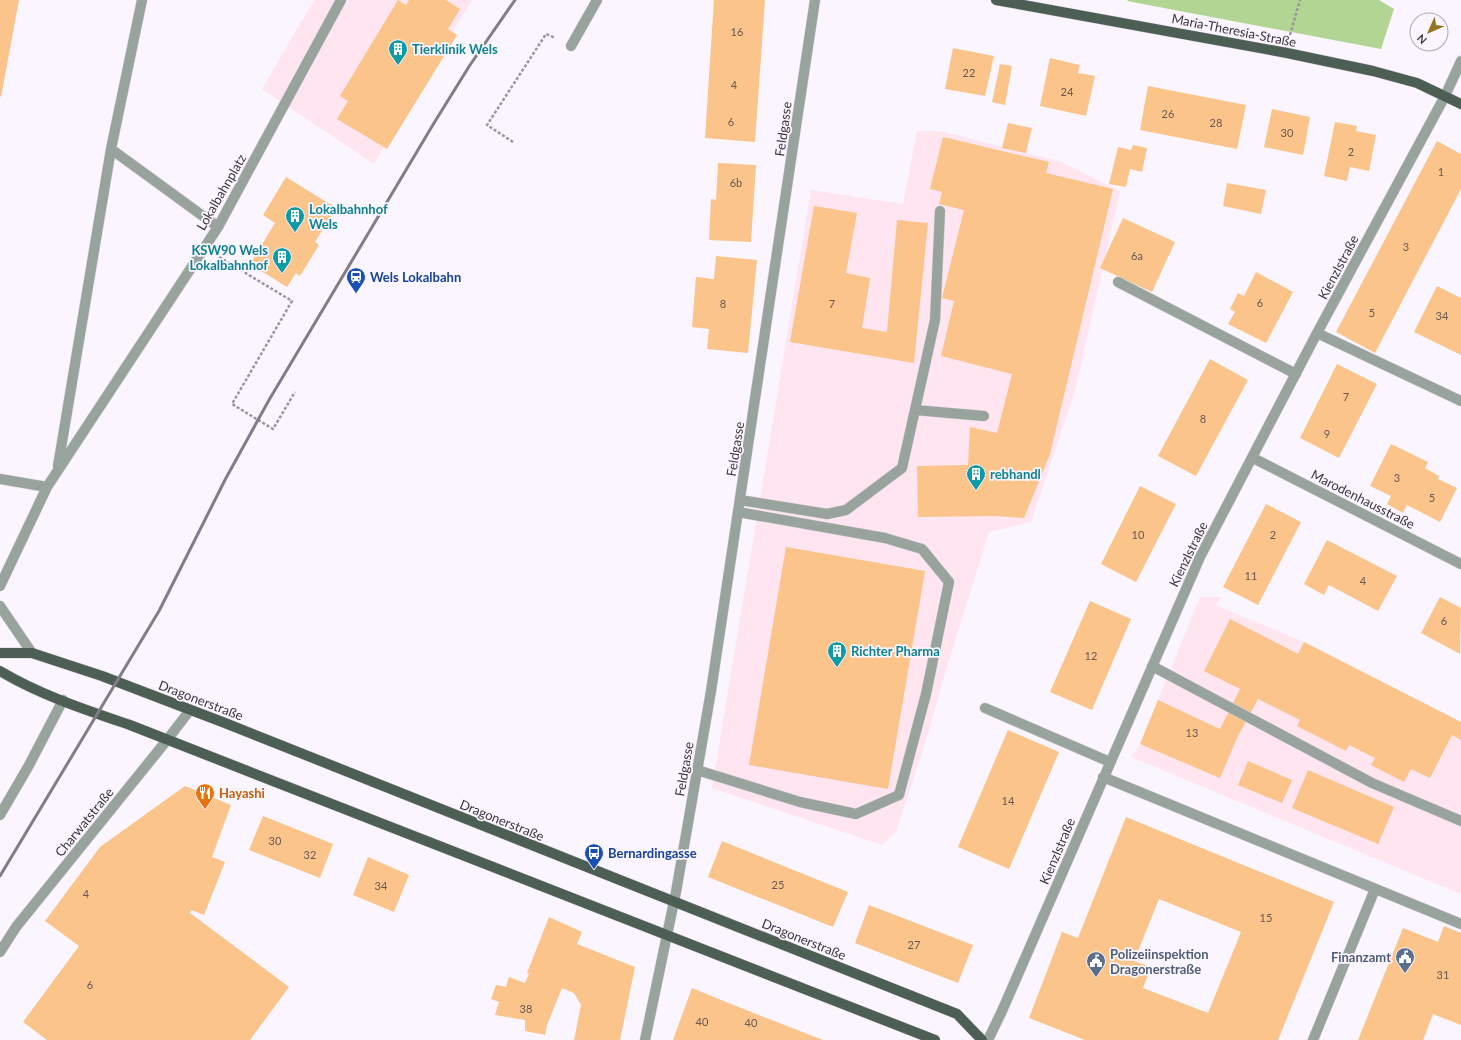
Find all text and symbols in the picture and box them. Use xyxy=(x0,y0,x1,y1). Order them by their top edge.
street label: Maria-Theresia-Straße xyxy=(1170,10,1298,50)
north arrow xyxy=(1409,12,1449,52)
house number: 16 xyxy=(731,25,743,38)
text: N xyxy=(1414,32,1429,47)
building icon: Tierklinik Wels xyxy=(387,38,409,66)
place label: Tierklinik Wels xyxy=(412,41,498,57)
house number: 22 xyxy=(963,66,975,79)
house number: 4 xyxy=(731,78,738,91)
house number: 24 xyxy=(1061,85,1074,98)
street label: Feldgasse xyxy=(771,100,795,158)
house number: 26 xyxy=(1162,107,1174,120)
house number: 6 xyxy=(728,115,734,128)
house number: 28 xyxy=(1210,116,1222,129)
house number: 30 xyxy=(1281,126,1294,139)
house number: 2 xyxy=(1348,145,1354,158)
street label: Lokalbahnplatz xyxy=(193,151,249,233)
house number: 1 xyxy=(1438,165,1444,178)
house number: 6b xyxy=(730,176,742,189)
place label: Lokalbahnhof Wels xyxy=(309,201,388,232)
building icon: Lokalbahnhof Wels xyxy=(284,205,306,233)
street label: Kienzlstraße xyxy=(1314,232,1362,302)
house number: 3 xyxy=(1403,240,1409,253)
place label: KSW90 Wels Lokalbahnhof xyxy=(189,242,268,273)
building icon: KSW90 Wels Lokalbahnhof xyxy=(271,246,293,274)
house number: 6a xyxy=(1131,249,1143,262)
station icon: Wels Lokalbahn xyxy=(345,266,367,294)
place label: Wels Lokalbahn xyxy=(370,269,461,285)
house number: 6 xyxy=(1257,296,1263,309)
house number: 8 xyxy=(720,297,726,310)
house number: 7 xyxy=(829,297,835,310)
house number: 5 xyxy=(1369,306,1375,319)
house number: 34 xyxy=(1436,309,1449,322)
house number: 7 xyxy=(1343,390,1349,403)
house number: 8 xyxy=(1200,412,1206,425)
street label: Feldgasse xyxy=(723,420,747,478)
house number: 9 xyxy=(1324,427,1330,440)
building icon: rebhandl xyxy=(965,463,987,491)
place label: rebhandl xyxy=(990,466,1041,482)
street label: Marodenhausstraße xyxy=(1309,466,1418,532)
house number: 3 xyxy=(1394,471,1400,484)
house number: 5 xyxy=(1429,491,1435,504)
street label: Kienzlstraße xyxy=(1165,519,1211,589)
house number: 10 xyxy=(1132,528,1145,541)
house number: 2 xyxy=(1270,528,1276,541)
house number: 11 xyxy=(1245,569,1257,582)
house number: 4 xyxy=(1360,574,1367,587)
house number: 6 xyxy=(1441,614,1447,627)
building icon: Richter Pharma xyxy=(826,640,848,668)
place label: Richter Pharma xyxy=(851,643,940,659)
house number: 12 xyxy=(1085,649,1097,662)
street label: Dragonerstraße xyxy=(156,676,246,724)
house number: 13 xyxy=(1186,726,1198,739)
street label: Feldgasse xyxy=(671,740,697,798)
restaurant icon: Hayashi xyxy=(194,782,216,810)
street label: Charwatstraße xyxy=(51,784,117,860)
place label: Hayashi xyxy=(219,785,265,801)
house number: 14 xyxy=(1002,794,1015,807)
street label: Dragonerstraße xyxy=(458,796,547,844)
street label: Kienzlstraße xyxy=(1036,815,1078,887)
house number: 30 xyxy=(269,834,282,847)
bus stop icon: Bernardingasse xyxy=(583,842,605,870)
place label: Bernardingasse xyxy=(608,845,697,861)
house number: 32 xyxy=(304,848,316,861)
house number: 25 xyxy=(772,878,784,891)
house number: 34 xyxy=(375,879,388,892)
house number: 4 xyxy=(83,887,90,900)
house number: 15 xyxy=(1260,911,1272,924)
street label: Dragonerstraße xyxy=(760,915,849,963)
house number: 27 xyxy=(908,938,920,951)
place label: Polizeiinspektion Dragonerstraße xyxy=(1110,946,1209,977)
public building icon: Finanzamt xyxy=(1394,946,1416,974)
place label: Finanzamt xyxy=(1331,949,1391,965)
public building icon: Polizeiinspektion Dragonerstraße xyxy=(1085,950,1107,978)
house number: 31 xyxy=(1437,968,1449,981)
house number: 6 xyxy=(87,978,93,991)
house number: 38 xyxy=(520,1002,532,1015)
house number: 40 xyxy=(696,1015,709,1028)
house number: 40 xyxy=(745,1016,758,1029)

